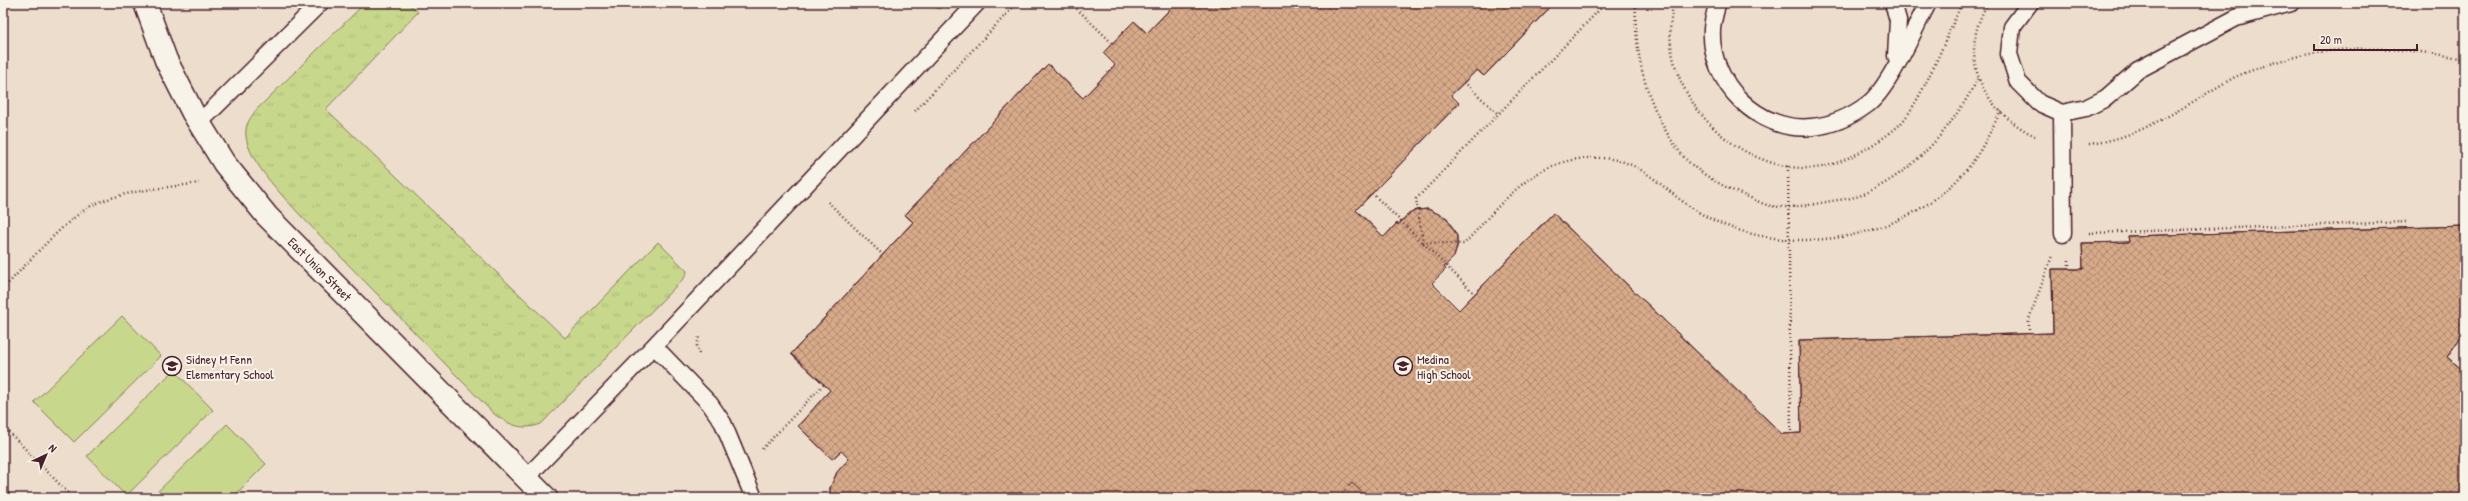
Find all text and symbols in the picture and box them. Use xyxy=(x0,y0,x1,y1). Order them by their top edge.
scale bar xyxy=(2314,26,2417,52)
text: 20 m xyxy=(2320,31,2342,48)
street label: East Union Street xyxy=(284,233,356,305)
place label: Sidney M Fenn Elementary School xyxy=(186,350,274,383)
place label: Medina High School xyxy=(1417,350,1471,383)
school or university icon: Sidney M Fenn Elementary School xyxy=(161,355,183,377)
school or university icon: Medina High School xyxy=(1392,355,1414,377)
north arrow xyxy=(26,435,66,475)
text: N xyxy=(46,441,60,455)

